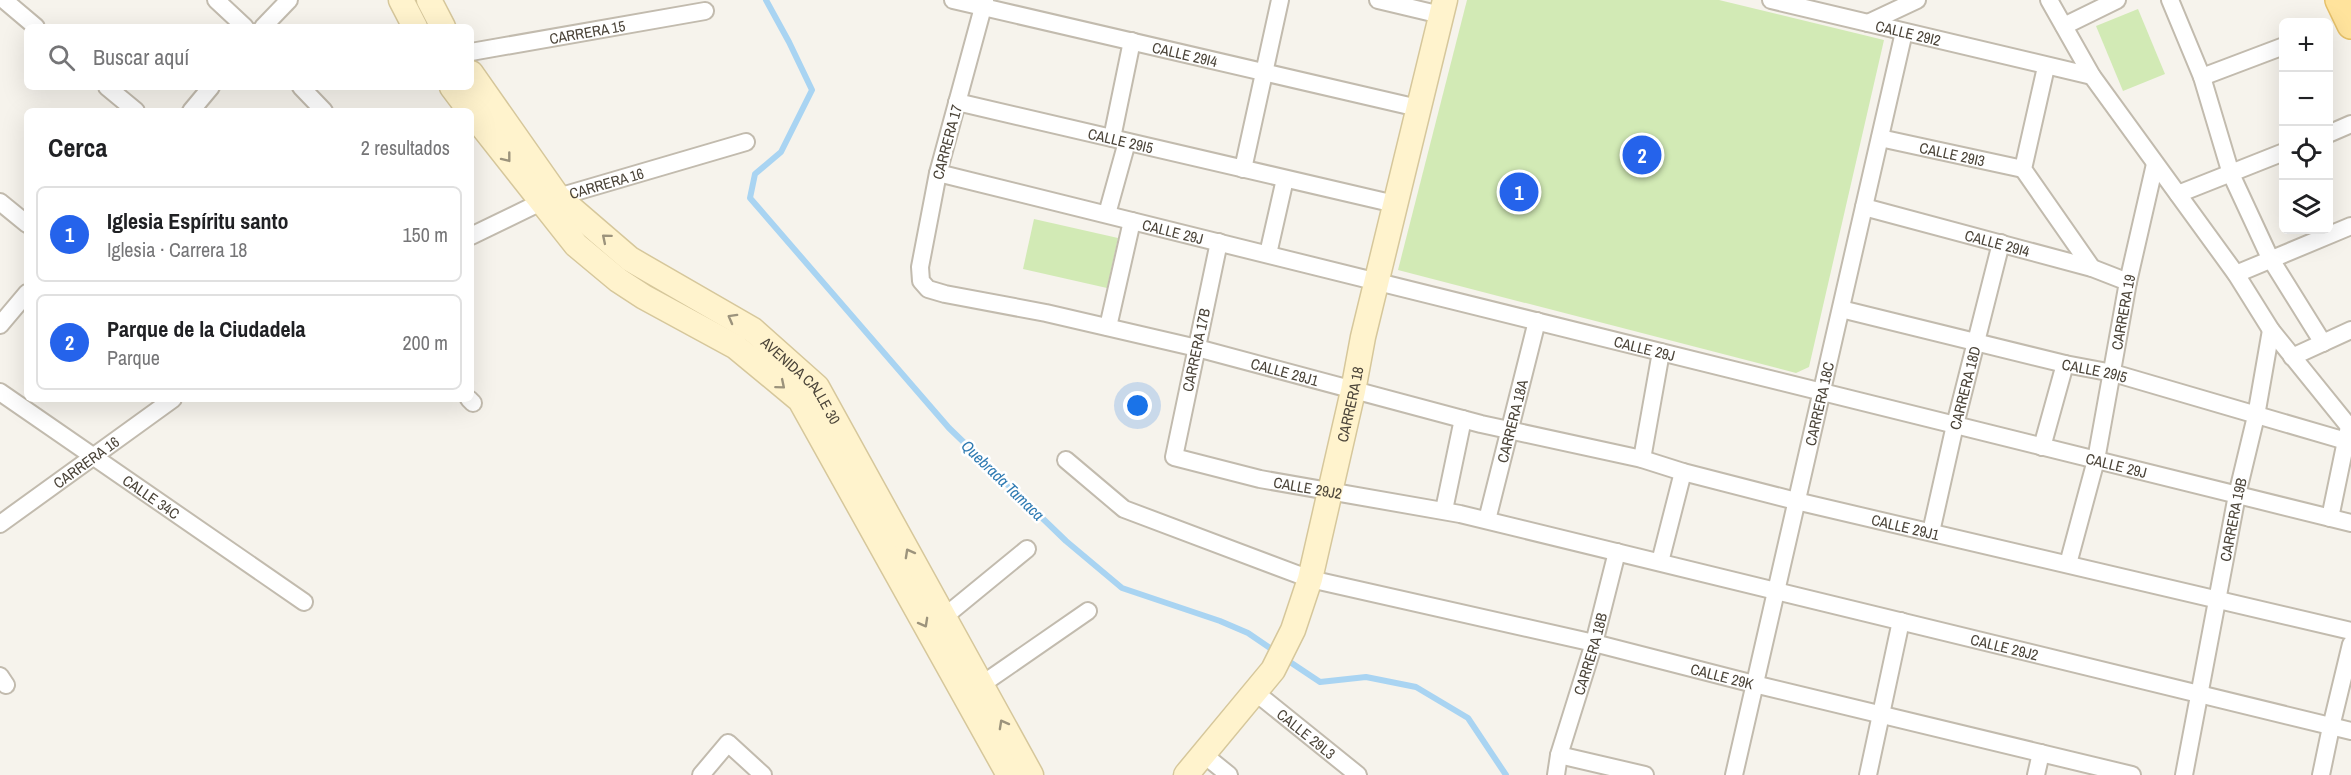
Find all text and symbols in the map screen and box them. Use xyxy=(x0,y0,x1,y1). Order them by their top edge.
street label: CARRERA 15 xyxy=(548,15,627,49)
street label: CALLE 29I2 xyxy=(1873,15,1943,50)
map controls xyxy=(2279,18,2333,234)
button: + xyxy=(2279,18,2333,72)
search box xyxy=(24,24,474,90)
street label: CALLE 29I4 xyxy=(1150,36,1220,72)
icon: search xyxy=(45,41,78,74)
text: Buscar aquí xyxy=(93,42,189,72)
button: − xyxy=(2279,72,2333,126)
street label: CARRERA 17 xyxy=(927,102,967,182)
street label: CALLE 29I5 xyxy=(1086,122,1155,158)
button: locate xyxy=(2279,126,2333,180)
text: Cerca xyxy=(48,130,107,165)
pin: 2 xyxy=(1622,132,1662,178)
text: 2 resultados xyxy=(361,134,450,161)
street label: CALLE 29I3 xyxy=(1918,136,1987,171)
one-way arrow xyxy=(500,151,511,162)
street label: CARRERA 16 xyxy=(567,162,646,204)
pin: 1 xyxy=(1500,170,1538,214)
button: layers xyxy=(2279,180,2333,234)
text: Iglesia Espíritu santo xyxy=(107,206,288,236)
street label: CALLE 29J xyxy=(1140,214,1206,249)
text: 1 xyxy=(65,221,74,248)
text: 150 m xyxy=(402,221,448,248)
street label: CALLE 29I4 xyxy=(1963,224,2032,261)
one-way arrow xyxy=(602,235,613,246)
text: Iglesia · Carrera 18 xyxy=(107,236,247,263)
street label: CARRERA 19 xyxy=(2105,272,2140,352)
street label: CARRERA 17B xyxy=(1177,306,1215,394)
text: Parque de la Ciudadela xyxy=(107,314,306,344)
one-way arrow xyxy=(727,314,738,325)
text: 2 xyxy=(65,329,74,356)
text: 200 m xyxy=(402,329,448,356)
street label: CALLE 29J xyxy=(1612,330,1677,366)
street label: AVENIDA CALLE 30 xyxy=(756,331,846,428)
text: Parque xyxy=(107,344,160,371)
street label: CARRERA 18D xyxy=(1944,344,1985,432)
street label: CALLE 29J1 xyxy=(1249,352,1321,391)
street label: CALLE 29I5 xyxy=(2060,353,2130,387)
street label: CARRERA 18C xyxy=(1799,359,1839,448)
street label: CARRERA 18 xyxy=(1331,365,1368,444)
one-way arrow xyxy=(774,377,785,388)
street label: CARRERA 18A xyxy=(1491,377,1533,465)
your location xyxy=(1123,391,1152,420)
street label: CARRERA 16 xyxy=(49,431,123,493)
water label: Quebrada Tamaca xyxy=(957,435,1049,525)
street label: CALLE 29J xyxy=(2084,447,2149,483)
street label: CALLE 34C xyxy=(119,469,184,524)
street label: CALLE 29J2 xyxy=(1272,471,1344,504)
street label: CARRERA 19B xyxy=(2214,476,2251,563)
street label: CALLE 29J1 xyxy=(1869,509,1942,545)
one-way arrow xyxy=(905,549,916,559)
street label: CARRERA 18B xyxy=(1568,611,1612,698)
one-way arrow xyxy=(917,616,928,627)
street label: CALLE 29J2 xyxy=(1969,628,2041,665)
street label: CALLE 29K xyxy=(1688,658,1757,694)
street label: CALLE 29L3 xyxy=(1273,703,1340,764)
one-way arrow xyxy=(999,720,1010,730)

